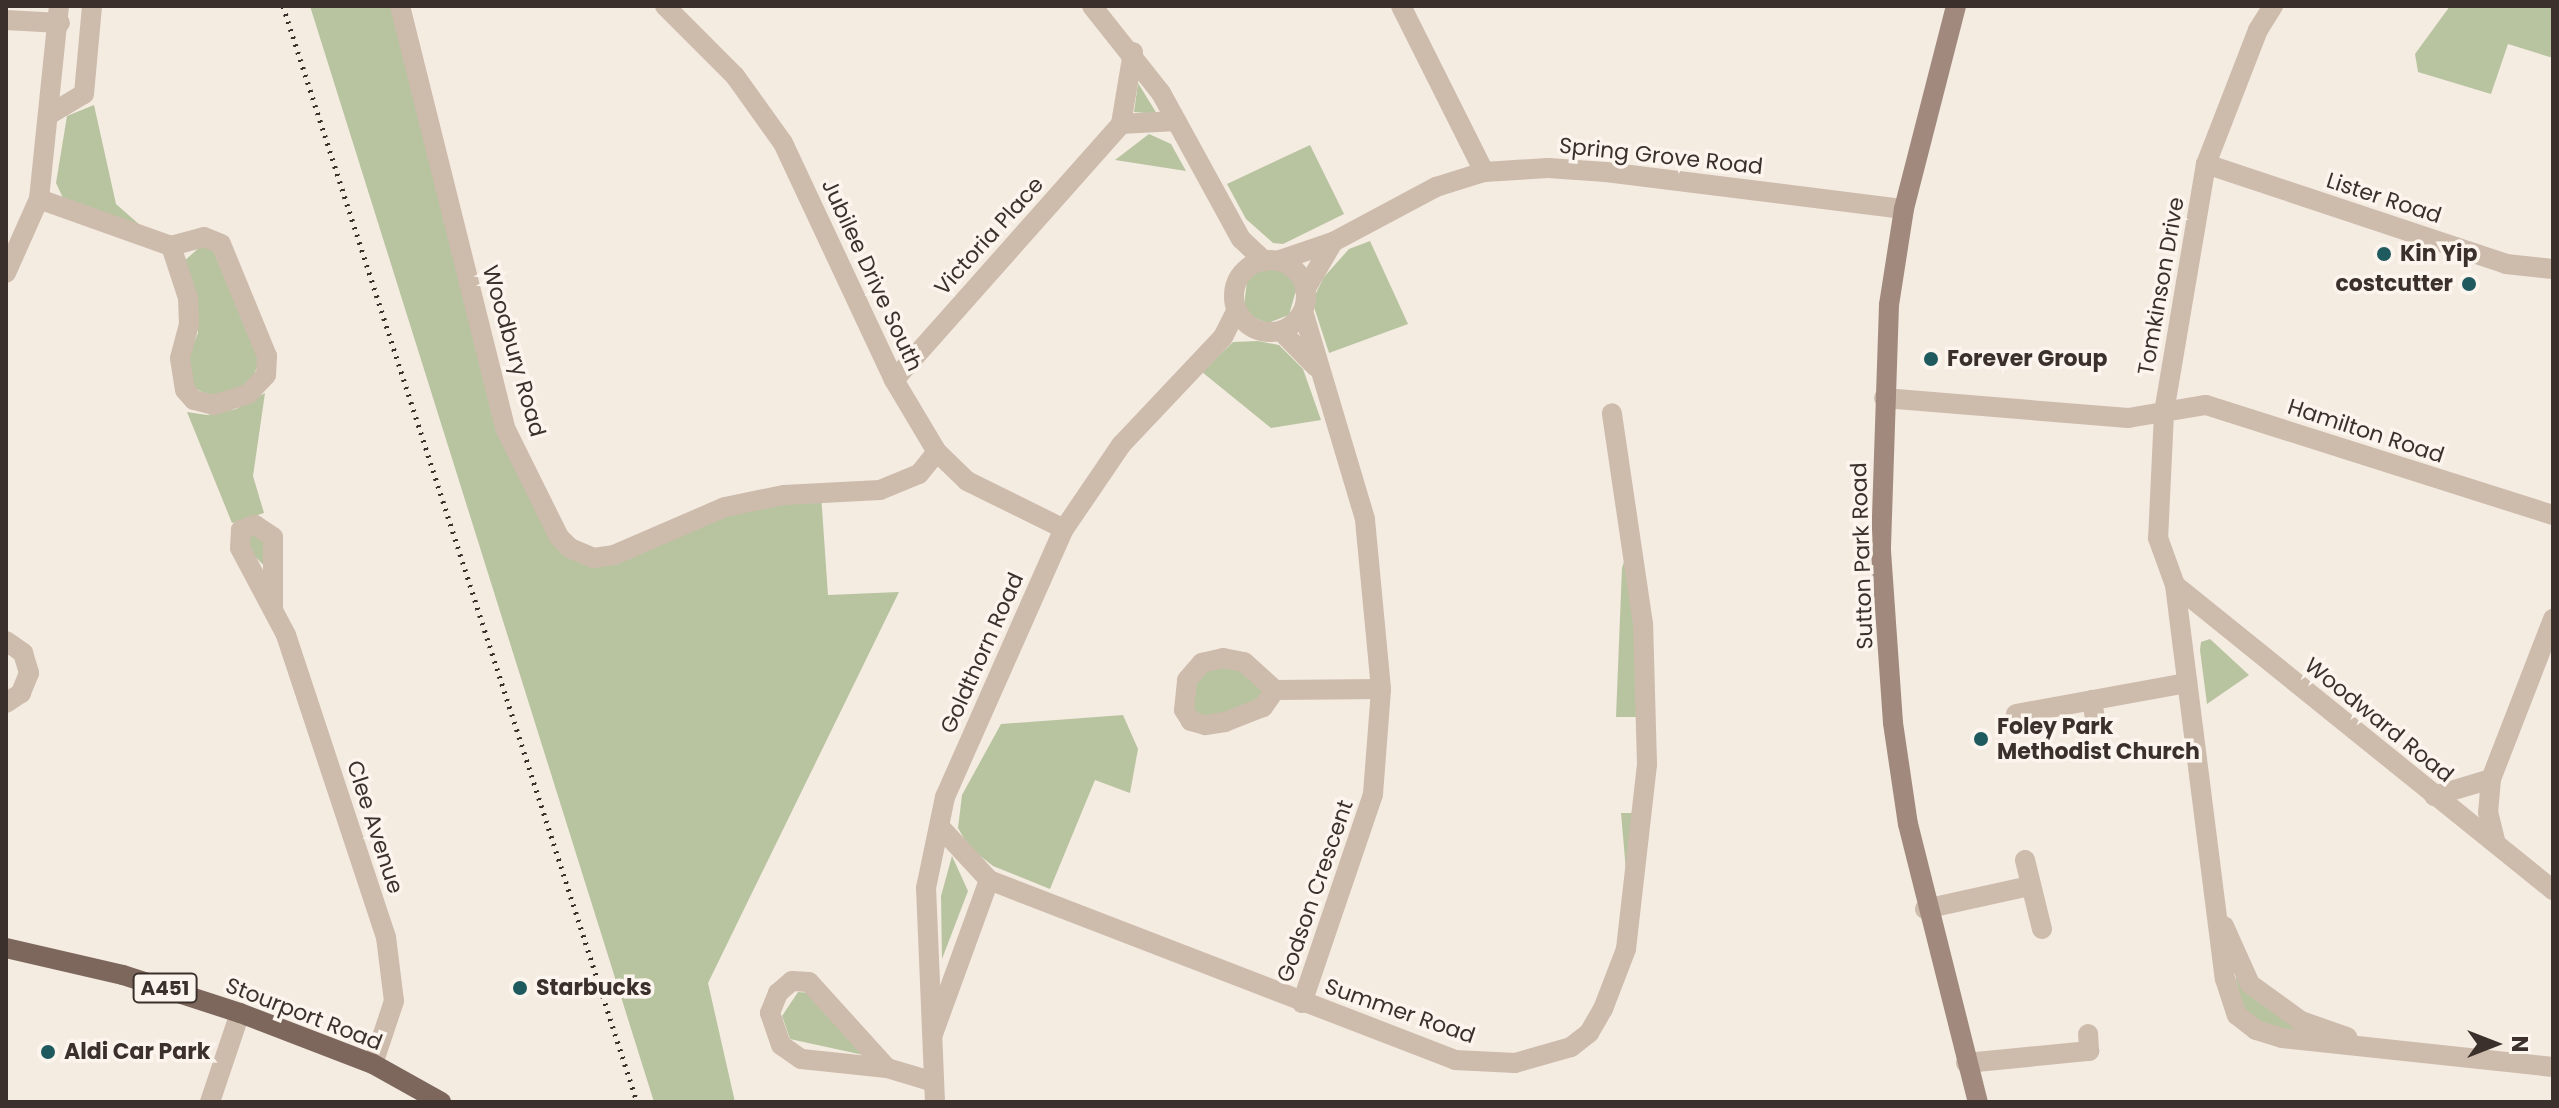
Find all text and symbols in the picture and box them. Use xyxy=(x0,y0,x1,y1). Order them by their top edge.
street label: Spring Grove Road xyxy=(1558,132,1764,180)
street label: Lister Road xyxy=(2323,167,2445,229)
street label: Victoria Place xyxy=(929,171,1049,301)
street label: Jubilee Drive South xyxy=(816,175,928,375)
street label: Tomkinson Drive xyxy=(2132,195,2190,377)
place label: Kin Yip xyxy=(2400,241,2478,267)
marker: Kin Yip xyxy=(2375,245,2393,263)
street label: Woodbury Road xyxy=(477,262,551,440)
place label: costcutter xyxy=(2335,271,2453,297)
marker: costcutter xyxy=(2460,275,2478,293)
place label: Forever Group xyxy=(1947,346,2107,372)
marker: Forever Group xyxy=(1922,350,1940,368)
street label: Hamilton Road xyxy=(2284,393,2448,469)
street label: Sutton Park Road xyxy=(1846,462,1878,650)
street label: Goldthorn Road xyxy=(935,569,1029,737)
street label: Woodward Road xyxy=(2299,652,2459,788)
place label: Foley Park Methodist Church xyxy=(1997,713,2200,764)
marker: Foley Park Methodist Church xyxy=(1972,730,1990,748)
street label: Clee Avenue xyxy=(341,757,409,897)
street label: Godson Crescent xyxy=(1271,796,1359,986)
road number: A451 xyxy=(131,972,199,1004)
street label: Stourport Road xyxy=(222,972,386,1056)
street label: Summer Road xyxy=(1321,973,1479,1049)
place label: Starbucks xyxy=(536,975,652,1001)
marker: Starbucks xyxy=(511,979,529,997)
north arrow xyxy=(2455,1004,2535,1084)
text: N xyxy=(2504,1036,2535,1052)
place label: Aldi Car Park xyxy=(64,1039,210,1065)
marker: Aldi Car Park xyxy=(39,1043,57,1061)

